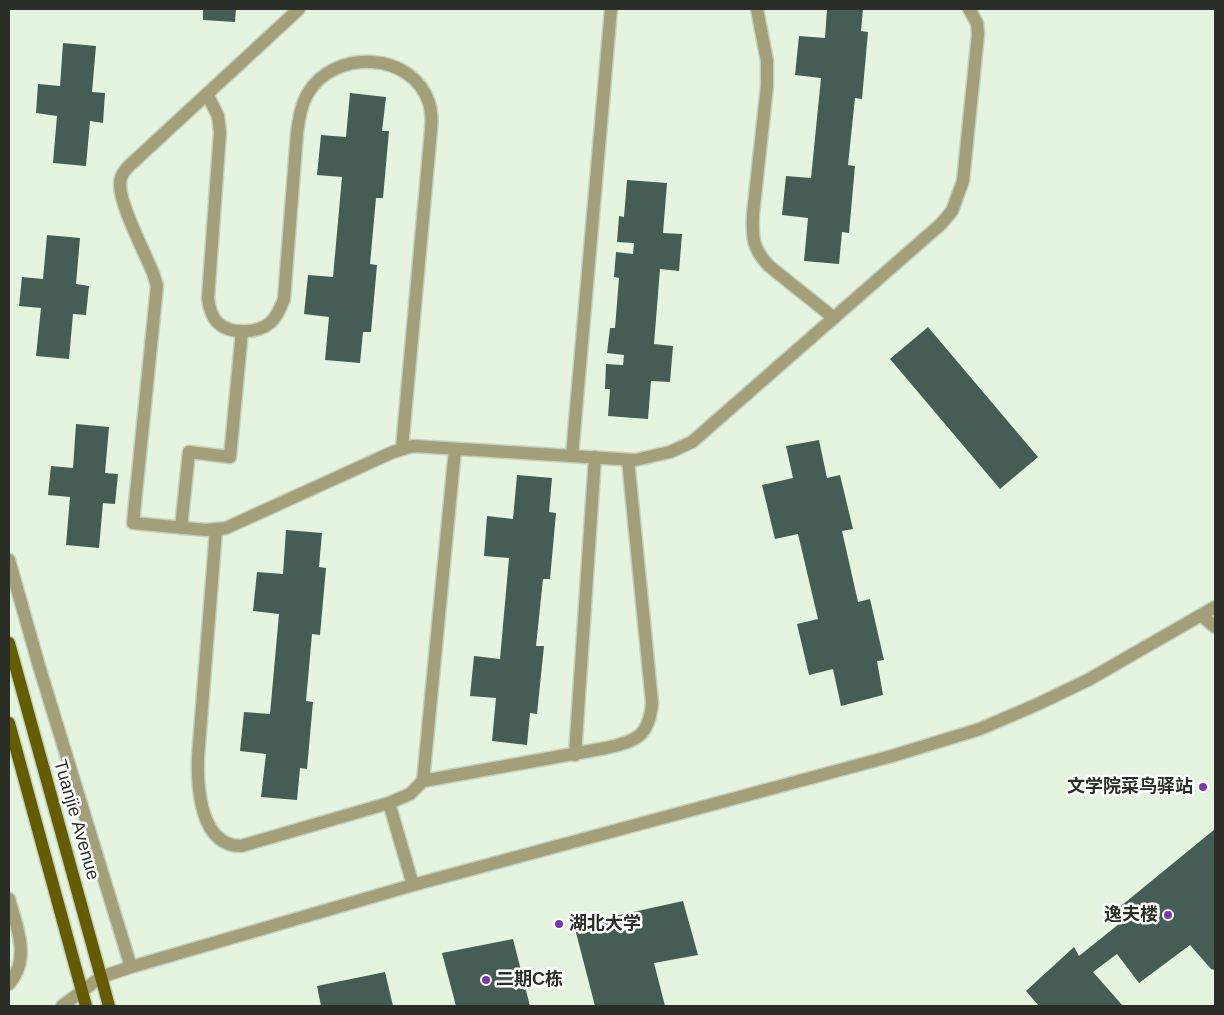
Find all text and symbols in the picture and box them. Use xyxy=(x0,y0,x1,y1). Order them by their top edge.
street label: Tuanjie Avenue xyxy=(49,757,103,883)
place label: 文学院菜鸟驿站 xyxy=(1067,776,1193,798)
marker: 文学院菜鸟驿站 xyxy=(1197,781,1209,793)
place label: 逸夫楼 xyxy=(1104,904,1158,926)
marker: 逸夫楼 xyxy=(1162,909,1174,921)
place label: 湖北大学 xyxy=(569,913,641,935)
marker: 湖北大学 xyxy=(553,918,565,930)
place label: 二期C栋 xyxy=(496,969,563,991)
marker: 二期C栋 xyxy=(480,974,492,986)

